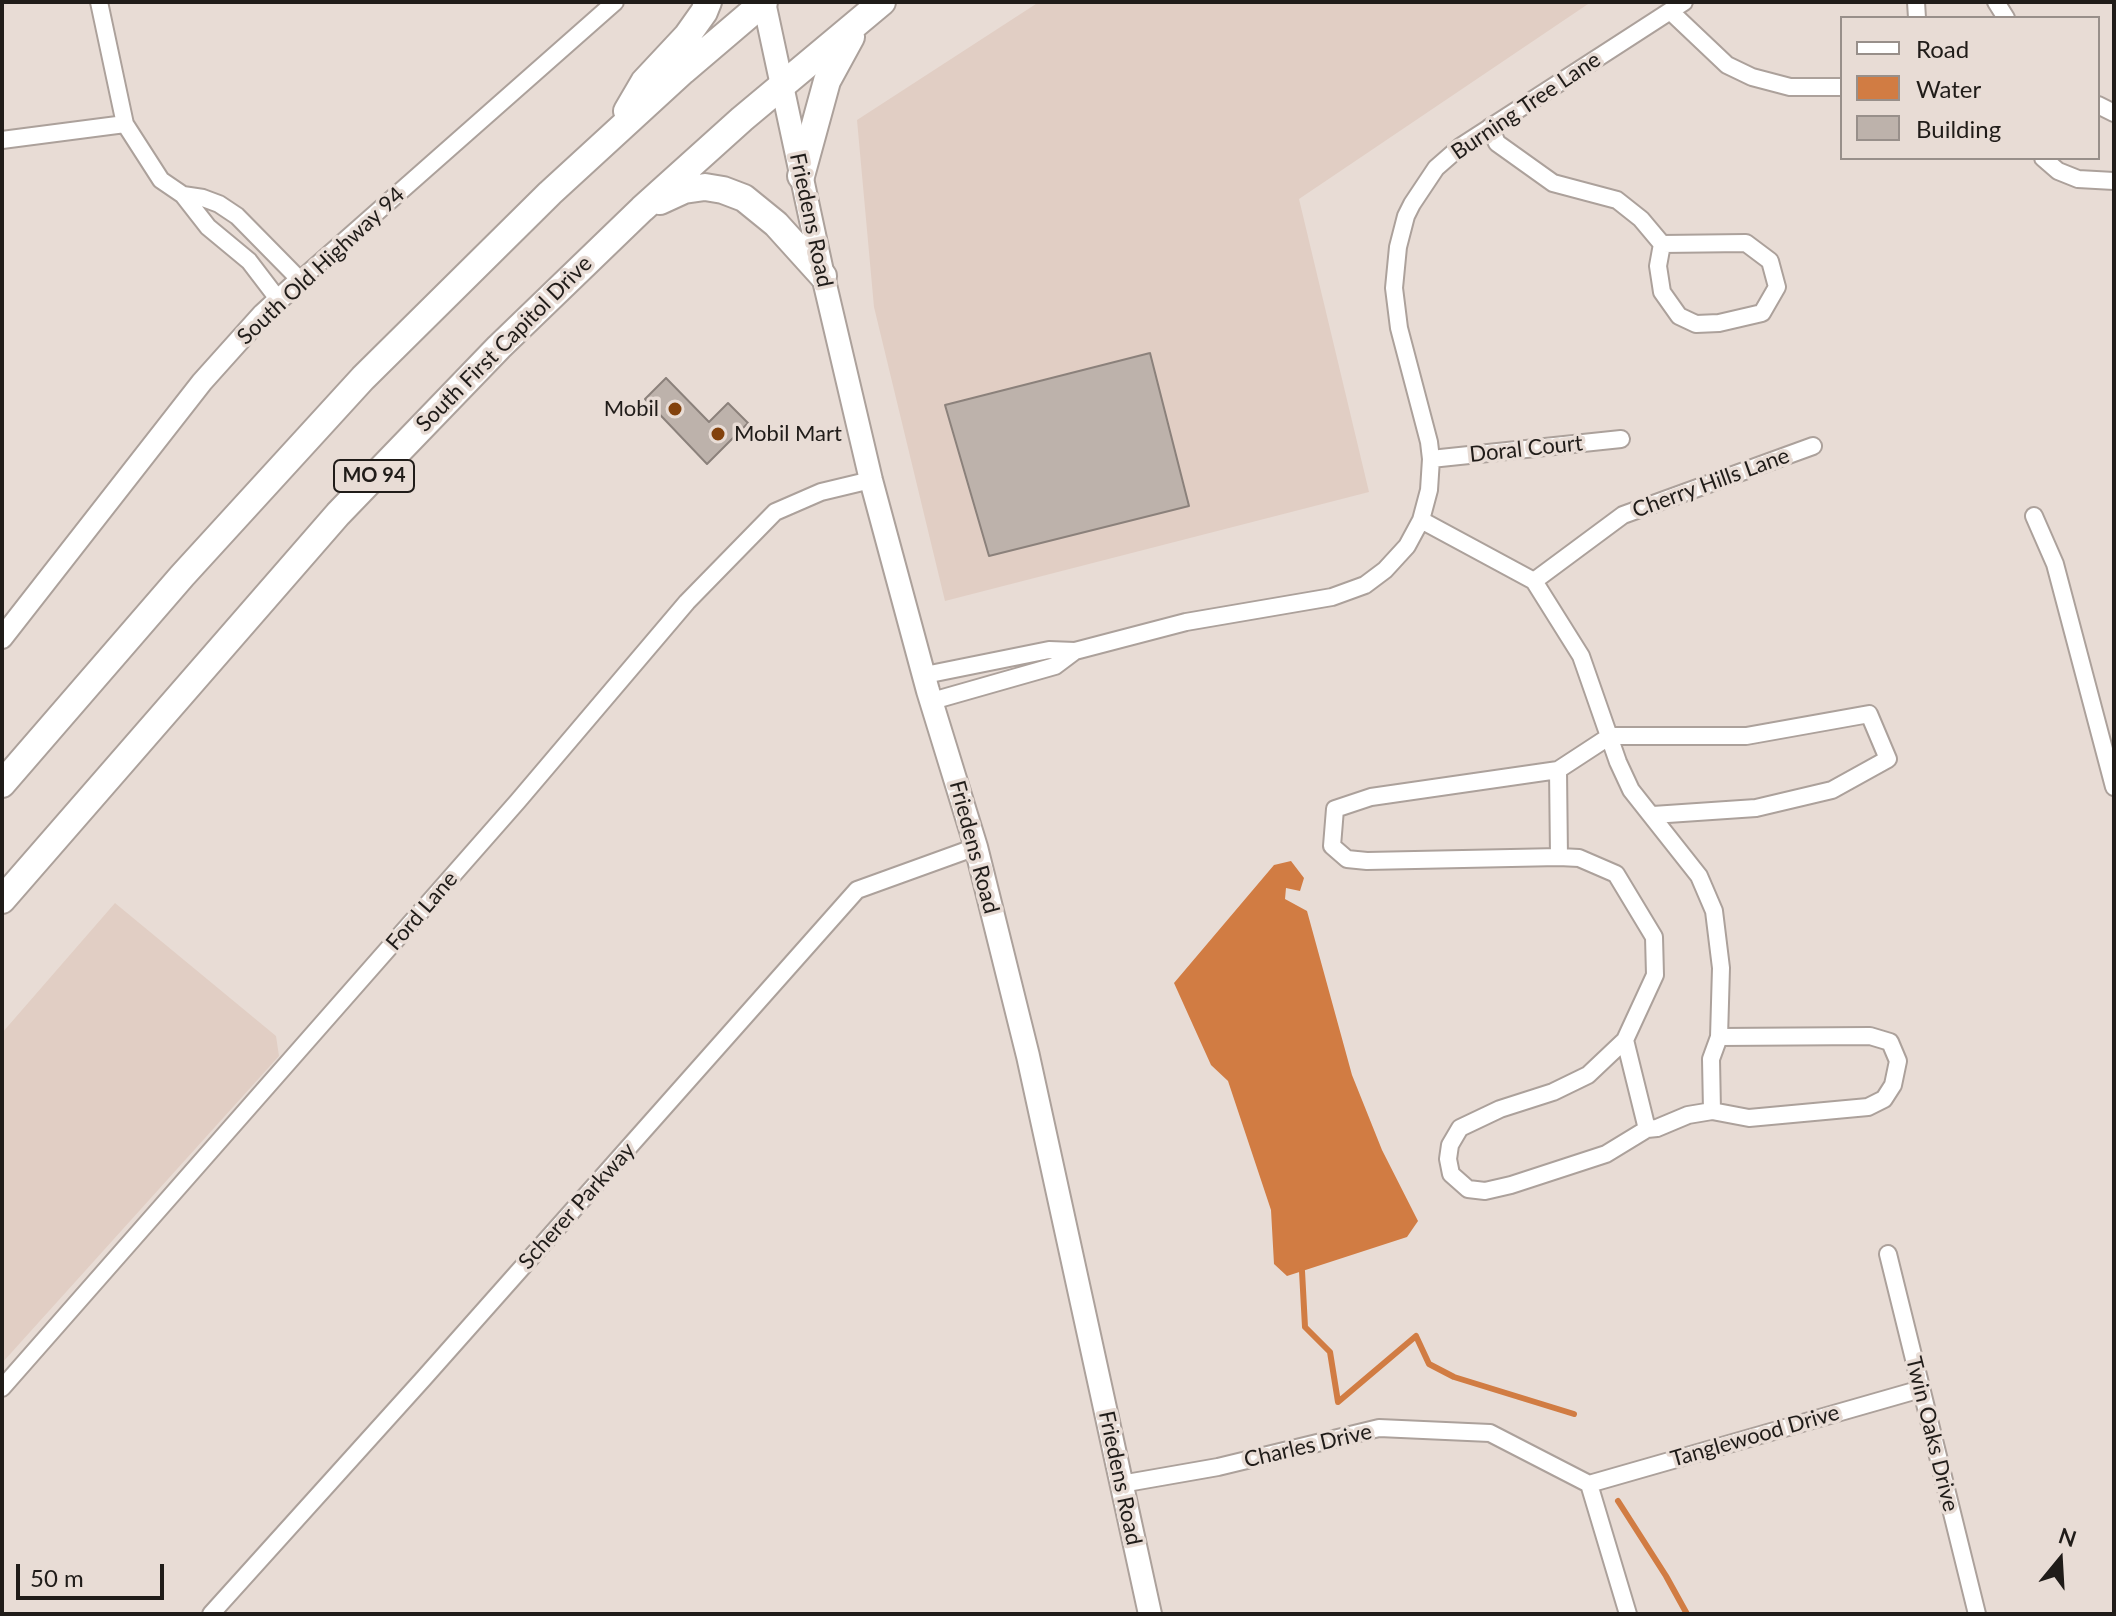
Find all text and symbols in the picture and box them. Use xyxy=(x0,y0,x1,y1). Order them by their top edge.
legend xyxy=(1840,16,2100,160)
text: Road xyxy=(1916,34,1969,63)
street label: Burning Tree Lane xyxy=(1446,46,1606,166)
text: Water xyxy=(1916,74,1981,103)
text: Building xyxy=(1916,114,2001,143)
street label: Friedens Road xyxy=(784,150,838,290)
street label: South Old Highway 94 xyxy=(232,182,410,350)
street label: South First Capitol Drive xyxy=(411,251,597,437)
place label: Mobil xyxy=(604,396,659,422)
marker: Mobil xyxy=(666,400,684,418)
place label: Mobil Mart xyxy=(734,421,842,447)
marker: Mobil Mart xyxy=(709,425,727,443)
street label: Doral Court xyxy=(1468,430,1584,468)
street label: Cherry Hills Lane xyxy=(1629,442,1793,524)
road number: MO 94 xyxy=(334,460,414,492)
street label: Friedens Road xyxy=(944,778,1004,916)
street label: Ford Lane xyxy=(381,866,463,956)
street label: Scherer Parkway xyxy=(513,1137,641,1275)
street label: Twin Oaks Drive xyxy=(1900,1354,1964,1514)
street label: Tanglewood Drive xyxy=(1668,1399,1842,1473)
street label: Friedens Road xyxy=(1093,1408,1147,1548)
street label: Charles Drive xyxy=(1242,1418,1374,1474)
north arrow xyxy=(2020,1520,2100,1600)
text: N xyxy=(2055,1521,2080,1552)
scale bar xyxy=(20,1548,168,1598)
text: 50 m xyxy=(30,1563,84,1592)

